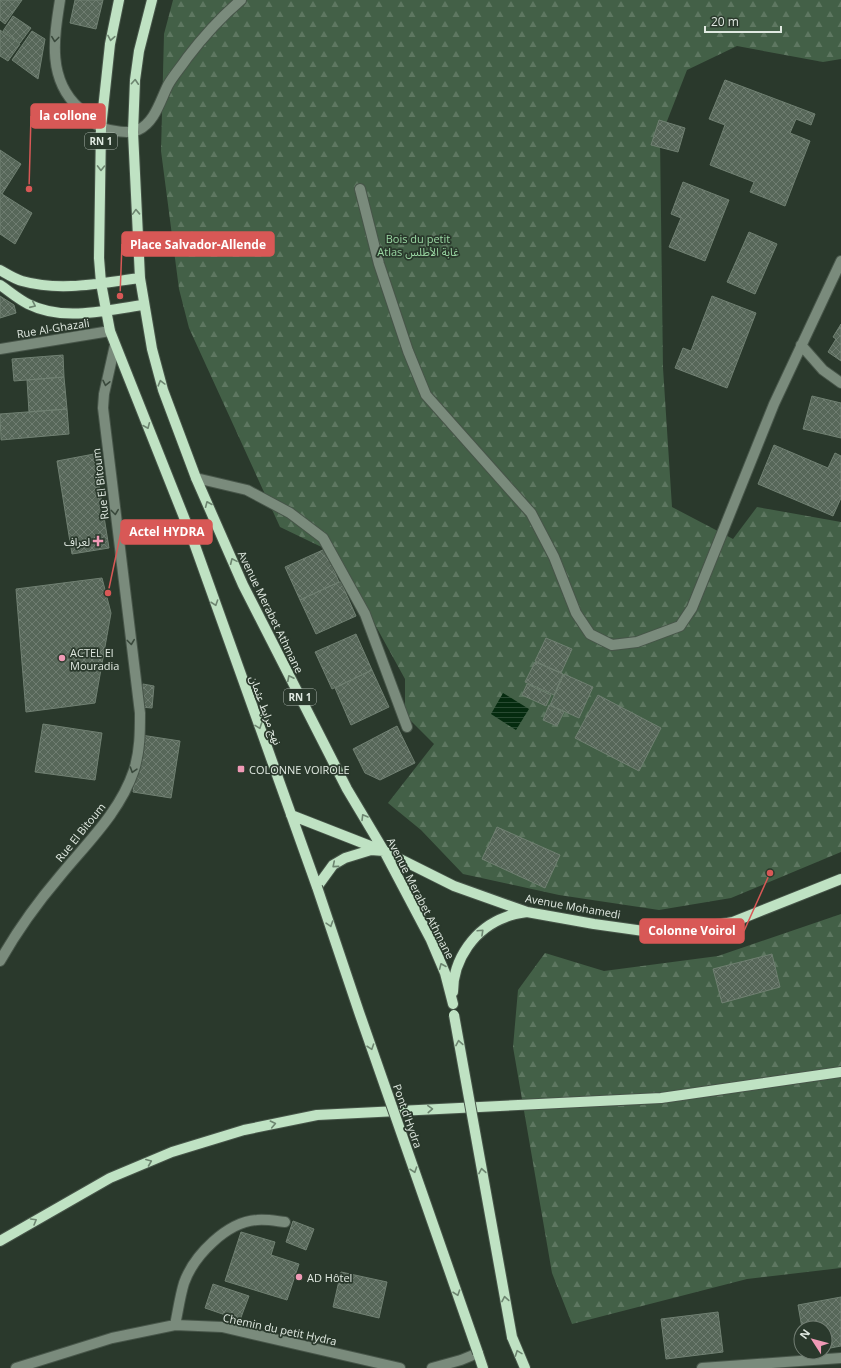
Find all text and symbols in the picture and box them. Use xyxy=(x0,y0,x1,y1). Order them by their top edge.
scale bar xyxy=(705,8,781,34)
text: 20 m xyxy=(711,13,739,30)
one-way arrow xyxy=(107,35,116,41)
one-way arrow xyxy=(51,36,60,42)
one-way arrow xyxy=(130,79,139,85)
callout: la collone xyxy=(31,104,105,128)
text: la collone xyxy=(39,107,97,124)
road number: RN 1 xyxy=(85,133,117,149)
one-way arrow xyxy=(97,165,105,171)
one-way arrow xyxy=(132,209,140,215)
park label: Bois du petit Atlas غابة الأطلس xyxy=(377,231,459,259)
callout: Place Salvador-Allende xyxy=(122,232,274,256)
text: Place Salvador-Allende xyxy=(130,236,266,253)
one-way arrow xyxy=(29,301,36,309)
street label: Rue Al-Ghazali xyxy=(16,315,90,341)
one-way arrow xyxy=(103,380,111,387)
one-way arrow xyxy=(158,380,166,386)
one-way arrow xyxy=(143,422,151,429)
street label: Rue El Bitoum xyxy=(88,448,112,520)
one-way arrow xyxy=(204,501,212,508)
one-way arrow xyxy=(111,509,120,515)
callout: Actel HYDRA xyxy=(121,520,212,544)
text: Actel HYDRA xyxy=(129,523,205,540)
place label: لعراف xyxy=(64,534,90,549)
marker: لعراف xyxy=(93,536,103,546)
street label: Avenue Merabet Athmane xyxy=(235,548,307,676)
one-way arrow xyxy=(229,558,237,565)
one-way arrow xyxy=(211,600,219,607)
one-way arrow xyxy=(126,638,135,645)
place label: ACTEL El Mouradia xyxy=(70,645,119,673)
marker: ACTEL El Mouradia xyxy=(57,653,67,663)
street label: نهج مرابط عثمان xyxy=(246,673,285,747)
one-way arrow xyxy=(287,674,295,682)
road number: RN 1 xyxy=(284,689,316,705)
one-way arrow xyxy=(254,722,262,729)
place label: COLONNE VOIROLE xyxy=(249,762,350,777)
marker: COLONNE VOIROLE xyxy=(236,764,246,774)
one-way arrow xyxy=(129,767,138,774)
street label: Rue El Bitoum xyxy=(52,799,108,865)
one-way arrow xyxy=(361,814,369,821)
street label: Avenue Merabet Athmane xyxy=(384,835,458,961)
one-way arrow xyxy=(332,861,340,868)
street label: Avenue Mohamedi xyxy=(524,890,622,922)
callout: Colonne Voirol xyxy=(640,919,744,943)
one-way arrow xyxy=(325,920,333,927)
text: Colonne Voirol xyxy=(648,922,736,939)
one-way arrow xyxy=(477,929,484,936)
one-way arrow xyxy=(439,963,447,971)
one-way arrow xyxy=(455,1040,464,1046)
one-way arrow xyxy=(366,1044,375,1051)
street label: Pont d'Hydra xyxy=(390,1082,426,1150)
one-way arrow xyxy=(427,1105,433,1113)
one-way arrow xyxy=(270,1120,276,1129)
one-way arrow xyxy=(146,1158,153,1166)
one-way arrow xyxy=(409,1166,418,1173)
one-way arrow xyxy=(478,1168,487,1174)
one-way arrow xyxy=(30,1219,37,1226)
place label: AD Hôtel xyxy=(307,1270,352,1285)
marker: AD Hôtel xyxy=(294,1272,304,1282)
one-way arrow xyxy=(452,1289,460,1296)
one-way arrow xyxy=(501,1296,510,1302)
street label: Chemin du petit Hydra xyxy=(222,1310,338,1348)
north arrow xyxy=(793,1320,833,1360)
text: N xyxy=(796,1326,813,1342)
one-way arrow xyxy=(514,1350,522,1357)

